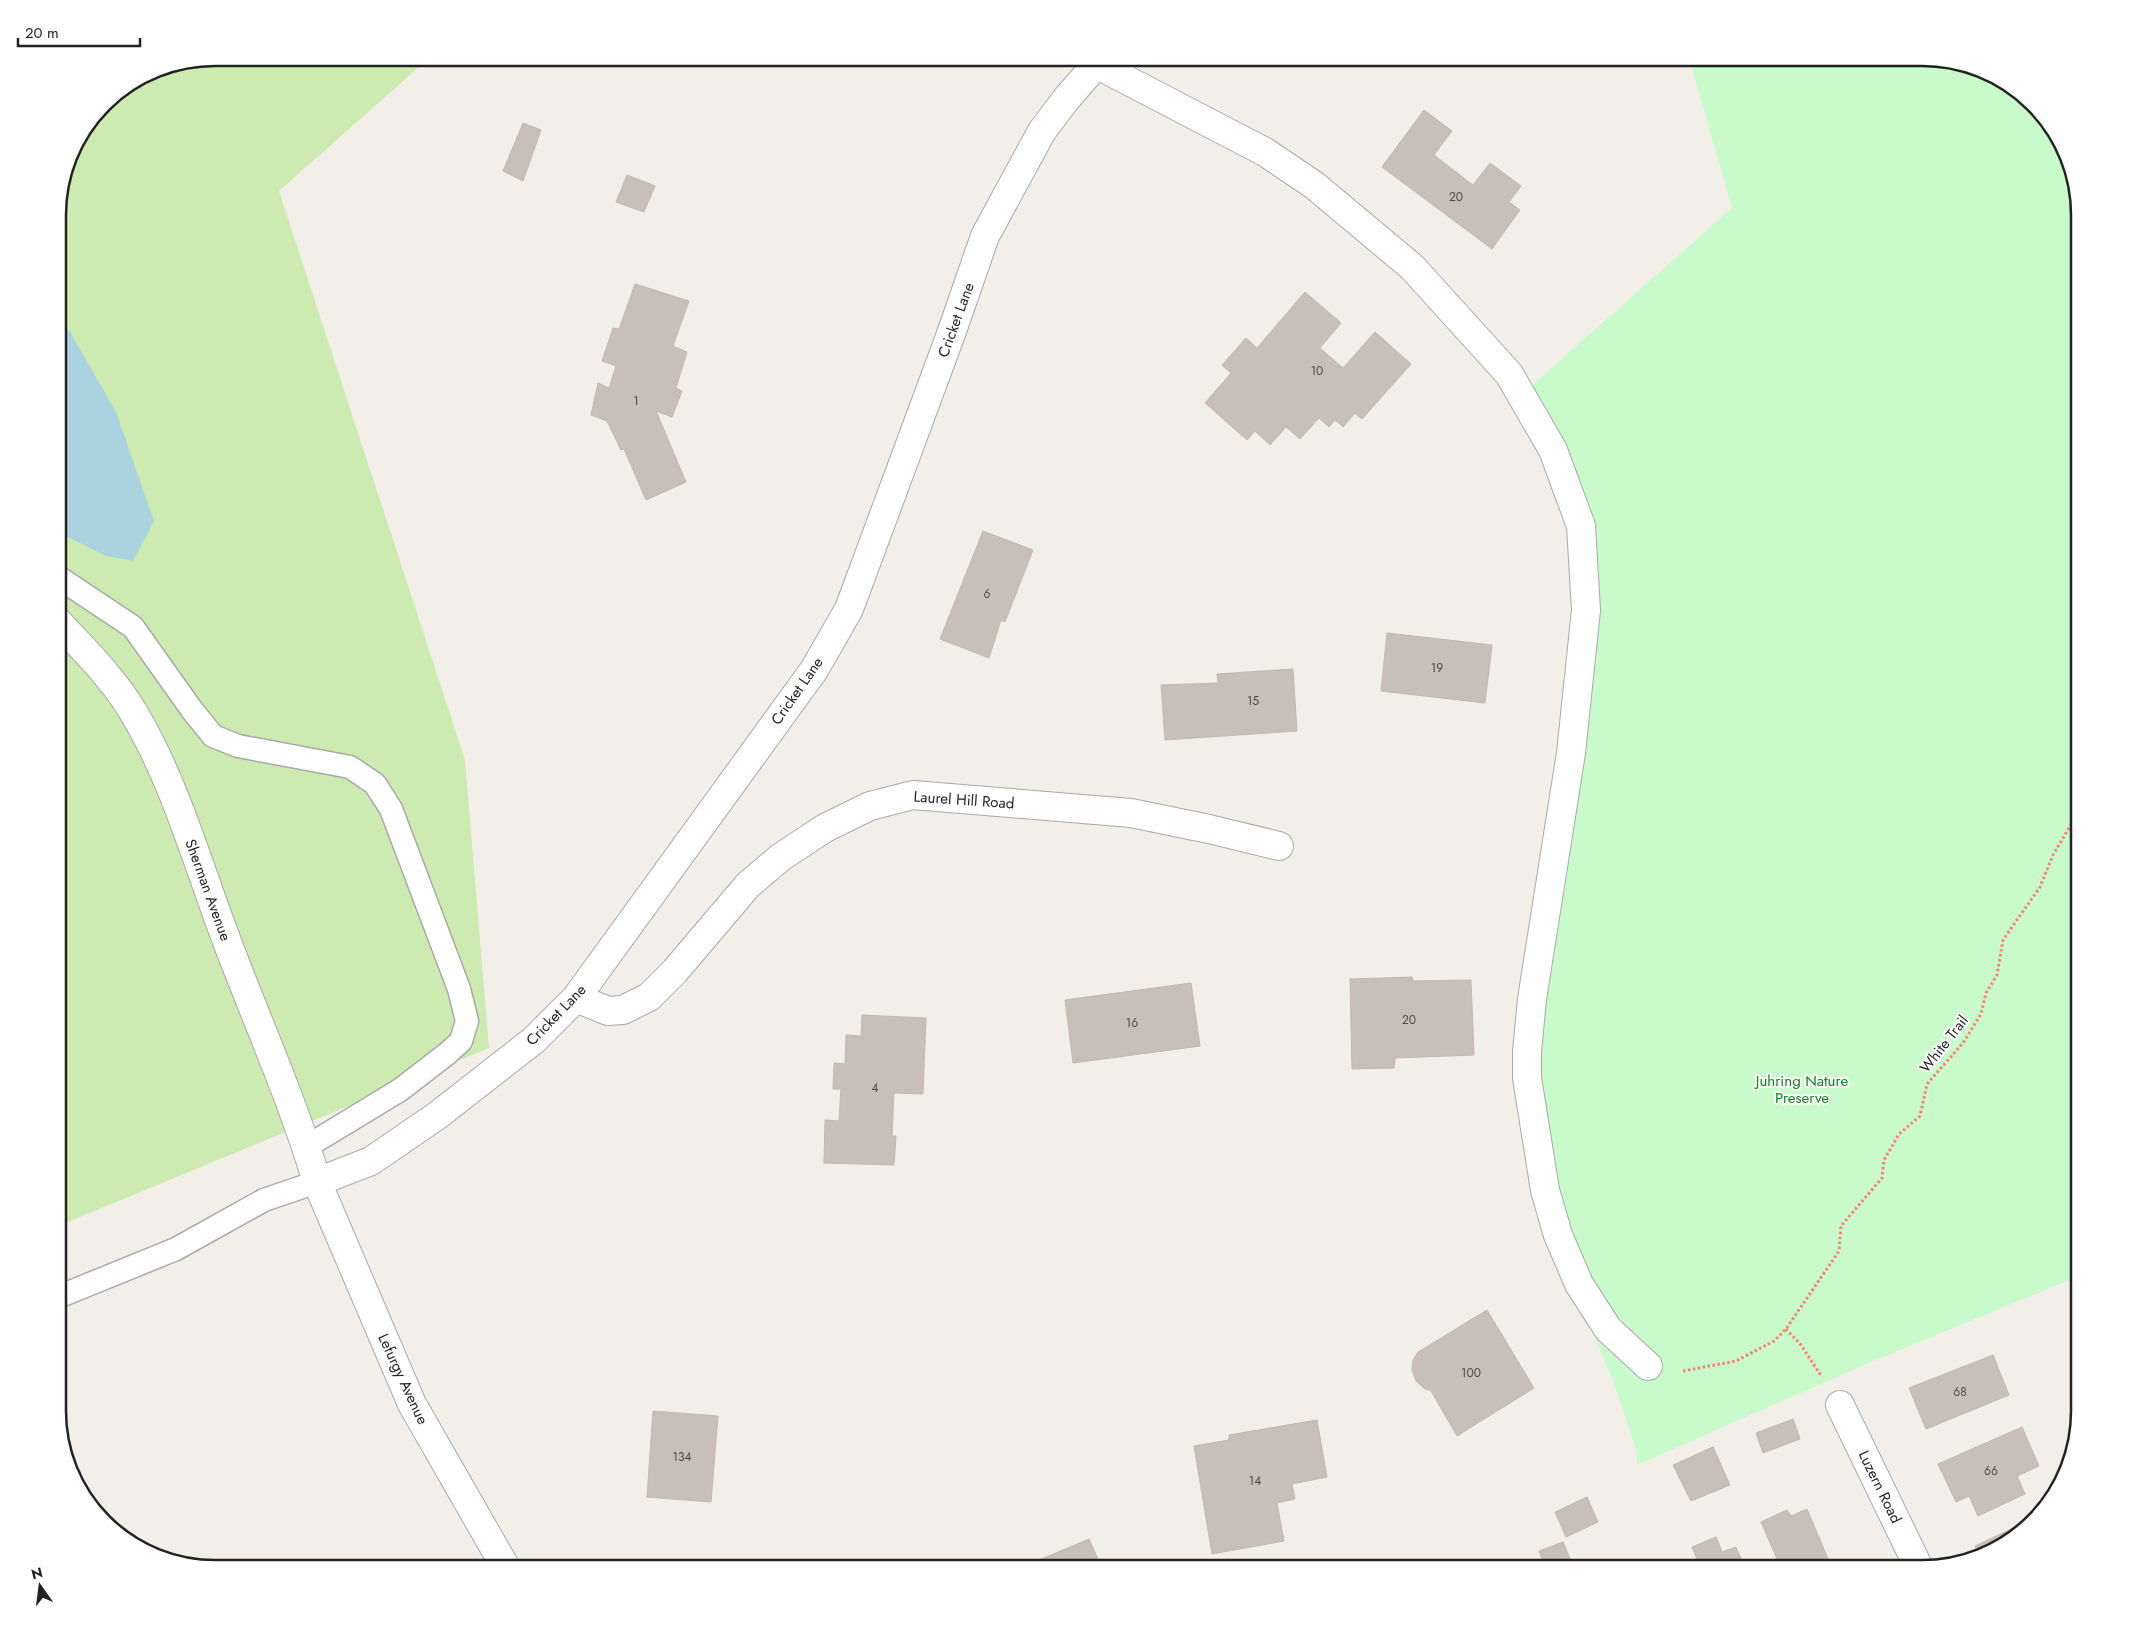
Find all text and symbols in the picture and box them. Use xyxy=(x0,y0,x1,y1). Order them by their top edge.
scale bar xyxy=(18,15,140,47)
text: 20 m xyxy=(25,22,59,44)
house number: 20 xyxy=(1449,188,1463,206)
street label: Cricket Lane xyxy=(932,279,980,361)
house number: 10 xyxy=(1311,362,1323,380)
house number: 1 xyxy=(633,392,639,410)
house number: 6 xyxy=(984,585,991,603)
street label: Cricket Lane xyxy=(766,652,829,729)
house number: 19 xyxy=(1431,659,1443,677)
house number: 15 xyxy=(1247,692,1259,710)
street label: Laurel Hill Road xyxy=(913,786,1015,814)
street label: Sherman Avenue xyxy=(179,836,237,944)
street label: Cricket Lane xyxy=(521,979,591,1051)
street label: White Trail xyxy=(1914,1010,1974,1078)
house number: 20 xyxy=(1402,1011,1416,1029)
house number: 16 xyxy=(1126,1014,1138,1032)
park label: Juhring Nature Preserve xyxy=(1754,1070,1848,1109)
house number: 4 xyxy=(872,1079,879,1097)
street label: Lefurgy Avenue xyxy=(372,1330,434,1428)
house number: 100 xyxy=(1461,1364,1481,1382)
house number: 68 xyxy=(1953,1383,1967,1401)
street label: Luzern Road xyxy=(1853,1447,1907,1527)
house number: 134 xyxy=(673,1448,691,1466)
house number: 66 xyxy=(1984,1462,1998,1480)
house number: 14 xyxy=(1249,1472,1261,1490)
north arrow xyxy=(15,1561,65,1611)
text: N xyxy=(29,1562,45,1584)

